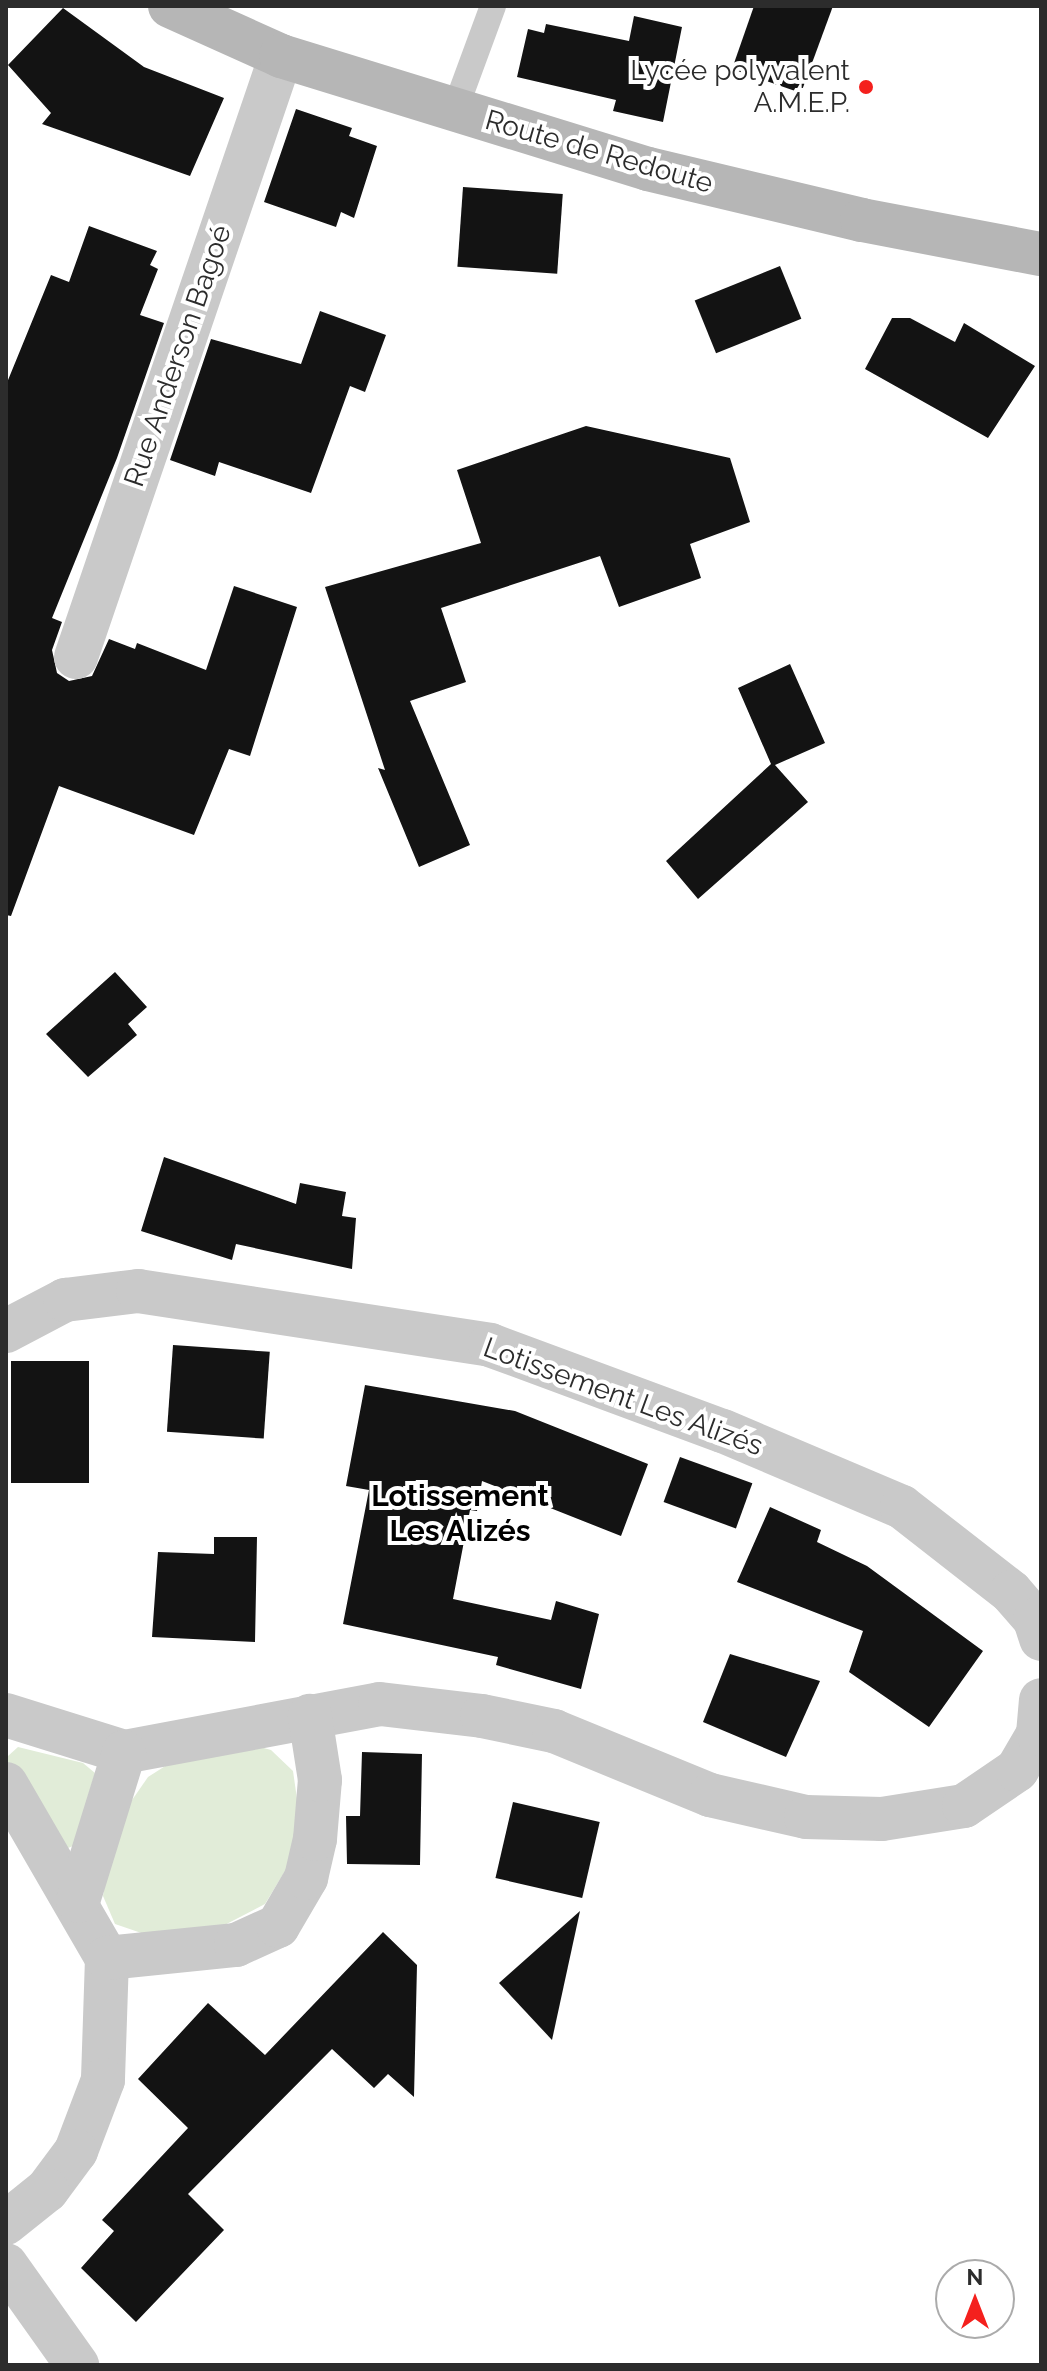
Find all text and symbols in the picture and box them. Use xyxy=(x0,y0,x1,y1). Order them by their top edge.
place label: Lycée polyvalent A.M.E.P. xyxy=(630,54,850,120)
marker: Lycée polyvalent A.M.E.P. xyxy=(857,78,875,96)
street label: Route de Redoute xyxy=(481,103,717,201)
street label: Rue Anderson Bagoé xyxy=(117,220,239,492)
street label: Lotissement Les Alizés xyxy=(478,1331,768,1463)
district label: Lotissement Les Alizés xyxy=(371,1478,549,1548)
north arrow xyxy=(935,2259,1015,2339)
text: N xyxy=(967,2264,983,2290)

